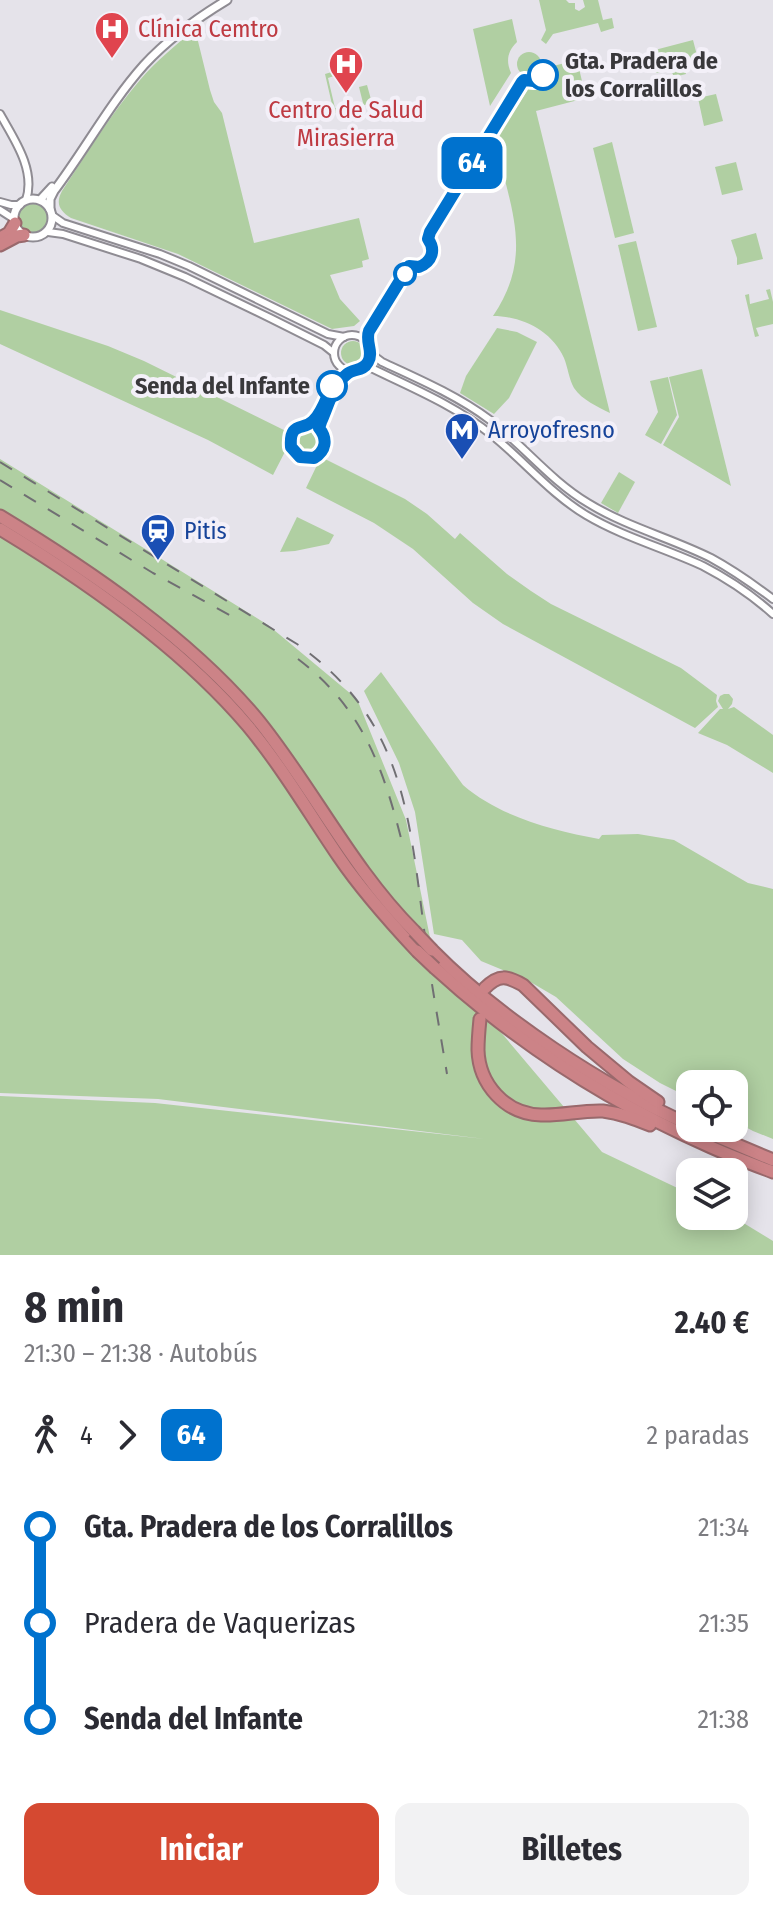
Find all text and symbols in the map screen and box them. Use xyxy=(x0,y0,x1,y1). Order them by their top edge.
hospital icon: Clínica Cemtro xyxy=(93,10,131,60)
place label: Clínica Cemtro xyxy=(138,15,279,43)
hospital icon: Centro de Salud Mirasierra xyxy=(327,45,365,95)
place label: Gta. Pradera de los Corralillos xyxy=(565,47,718,103)
marker: Gta. Pradera de los Corralillos xyxy=(528,60,558,90)
place label: Centro de Salud Mirasierra xyxy=(268,96,424,152)
line badge: 64 xyxy=(436,137,508,189)
text: 64 xyxy=(457,146,487,179)
unlabelled marker xyxy=(394,263,416,285)
marker: Senda del Infante xyxy=(317,371,347,401)
place label: Senda del Infante xyxy=(135,372,310,400)
metro station icon: Arroyofresno xyxy=(443,411,481,461)
place label: Arroyofresno xyxy=(488,416,615,444)
station icon: Pitis xyxy=(139,512,177,562)
place label: Pitis xyxy=(184,517,227,545)
map controls xyxy=(676,1070,748,1230)
button: locate xyxy=(676,1070,748,1142)
button: layers xyxy=(676,1158,748,1230)
text: 8 min xyxy=(24,1281,124,1334)
text: 2.40 € xyxy=(675,1305,749,1341)
text: 21:30 – 21:38 · Autobús xyxy=(24,1338,257,1369)
icon: walk xyxy=(24,1413,68,1457)
icon: forward xyxy=(105,1413,149,1457)
text: 64 xyxy=(177,1418,206,1451)
text: 4 xyxy=(80,1420,93,1451)
text: 2 paradas xyxy=(646,1420,749,1451)
text: Gta. Pradera de los Corralillos xyxy=(84,1509,453,1545)
text: 21:34 xyxy=(698,1512,749,1543)
text: Pradera de Vaquerizas xyxy=(84,1605,356,1641)
text: 21:35 xyxy=(699,1608,749,1639)
text: Senda del Infante xyxy=(84,1701,303,1737)
text: 21:38 xyxy=(697,1704,749,1735)
button: Iniciar xyxy=(24,1803,379,1895)
button: Billetes xyxy=(395,1803,749,1895)

